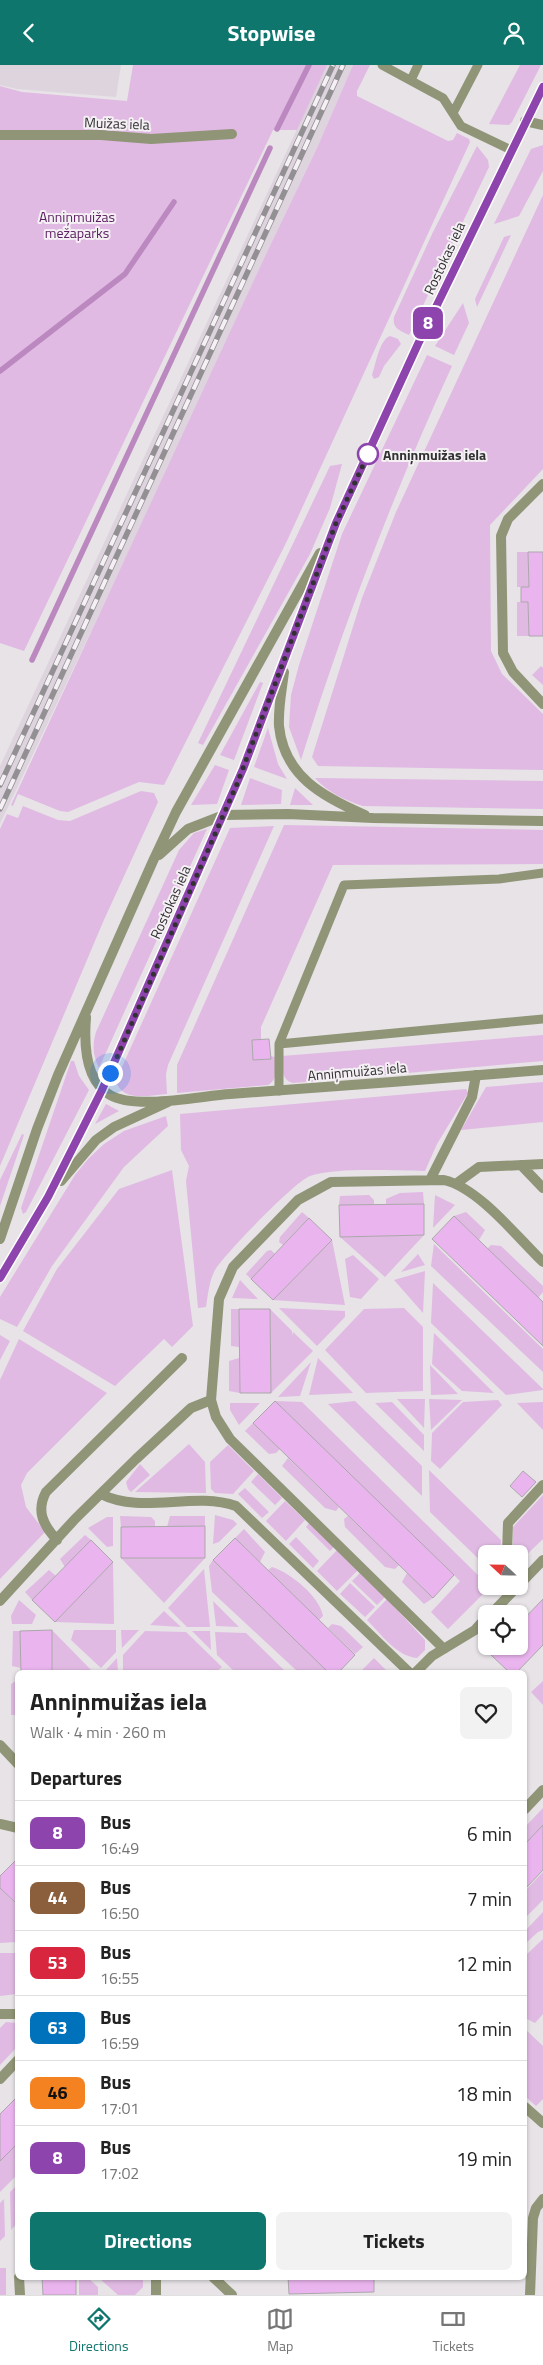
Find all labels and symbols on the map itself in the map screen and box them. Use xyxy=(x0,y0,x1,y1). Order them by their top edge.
street label: Muižas iela xyxy=(84,111,150,135)
park label: Anniņmuižas mežaparks xyxy=(39,206,115,243)
street label: Rostokas iela xyxy=(418,218,470,298)
line badge: 8 xyxy=(412,307,444,339)
marker: Anniņmuižas iela xyxy=(357,443,379,465)
place label: Anniņmuižas iela xyxy=(383,444,486,465)
street label: Rostokas iela xyxy=(144,862,196,942)
street label: Anniņmuižas iela xyxy=(307,1056,407,1086)
your location xyxy=(98,1061,123,1086)
north arrow xyxy=(478,1545,528,1595)

